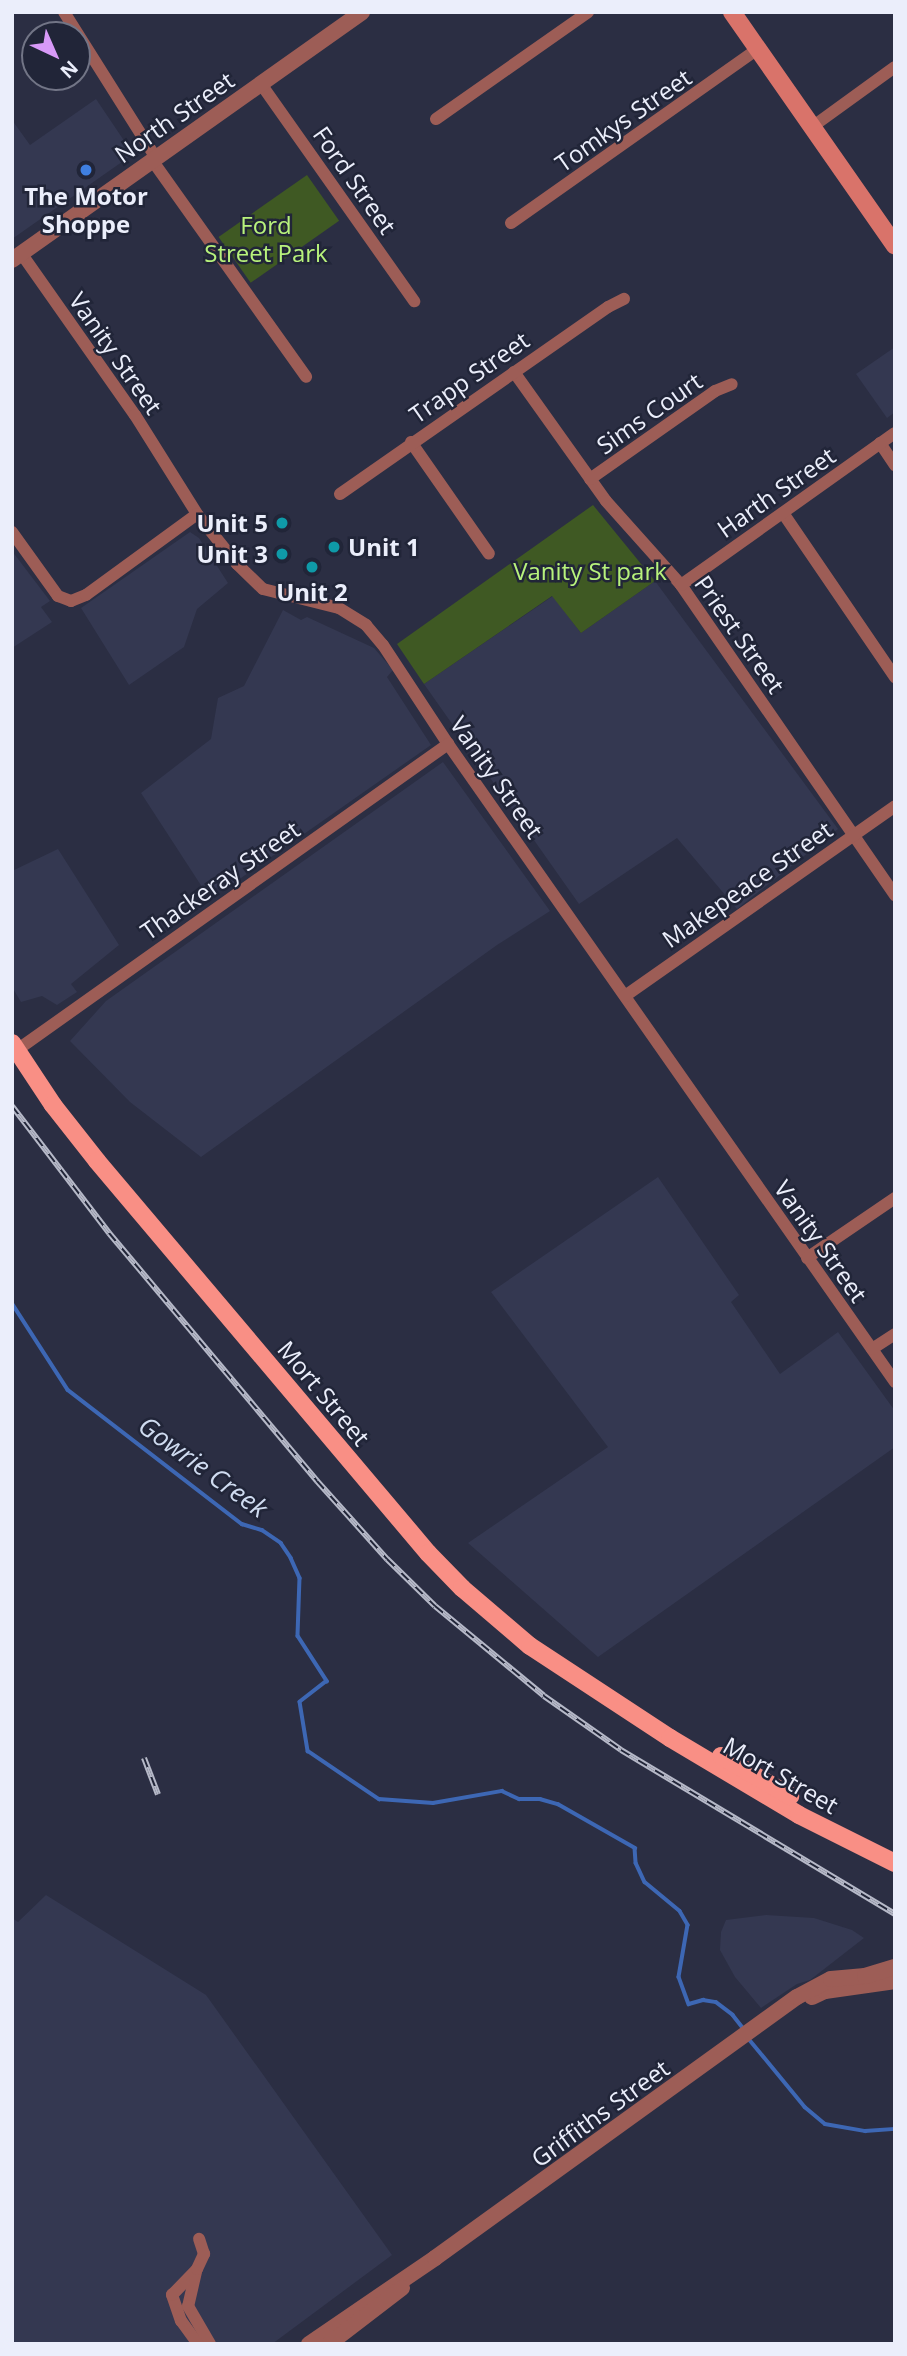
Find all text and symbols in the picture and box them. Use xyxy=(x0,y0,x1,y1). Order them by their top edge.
north arrow xyxy=(21,21,91,91)
text: N xyxy=(55,55,84,84)
street label: Tomkys Street xyxy=(550,63,696,177)
street label: North Street xyxy=(109,65,239,169)
street label: Ford Street xyxy=(307,121,403,239)
marker: The Motor Shoppe xyxy=(78,162,94,178)
place label: The Motor Shoppe xyxy=(24,182,148,238)
park label: Ford Street Park xyxy=(204,211,328,267)
street label: Vanity Street xyxy=(63,286,169,420)
street label: Trapp Street xyxy=(404,325,534,429)
street label: Sims Court xyxy=(591,366,707,460)
street label: Harth Street xyxy=(711,441,841,543)
place label: Unit 5 xyxy=(196,509,268,537)
marker: Unit 5 xyxy=(274,515,290,531)
place label: Unit 1 xyxy=(348,533,420,561)
marker: Unit 1 xyxy=(326,539,342,555)
place label: Unit 3 xyxy=(196,540,268,568)
marker: Unit 3 xyxy=(274,546,290,562)
park label: Vanity St park xyxy=(513,557,667,585)
marker: Unit 2 xyxy=(304,559,320,575)
street label: Priest Street xyxy=(689,570,791,698)
place label: Unit 2 xyxy=(276,578,348,606)
street label: Vanity Street xyxy=(444,710,550,844)
street label: Thackeray Street xyxy=(135,814,305,946)
street label: Makepeace Street xyxy=(657,815,837,953)
street label: Vanity Street xyxy=(768,1174,874,1308)
street label: Mort Street xyxy=(272,1335,376,1451)
water label: Gowrie Creek xyxy=(133,1410,273,1524)
street label: Mort Street xyxy=(719,1731,843,1819)
street label: Griffiths Street xyxy=(525,2053,675,2173)

